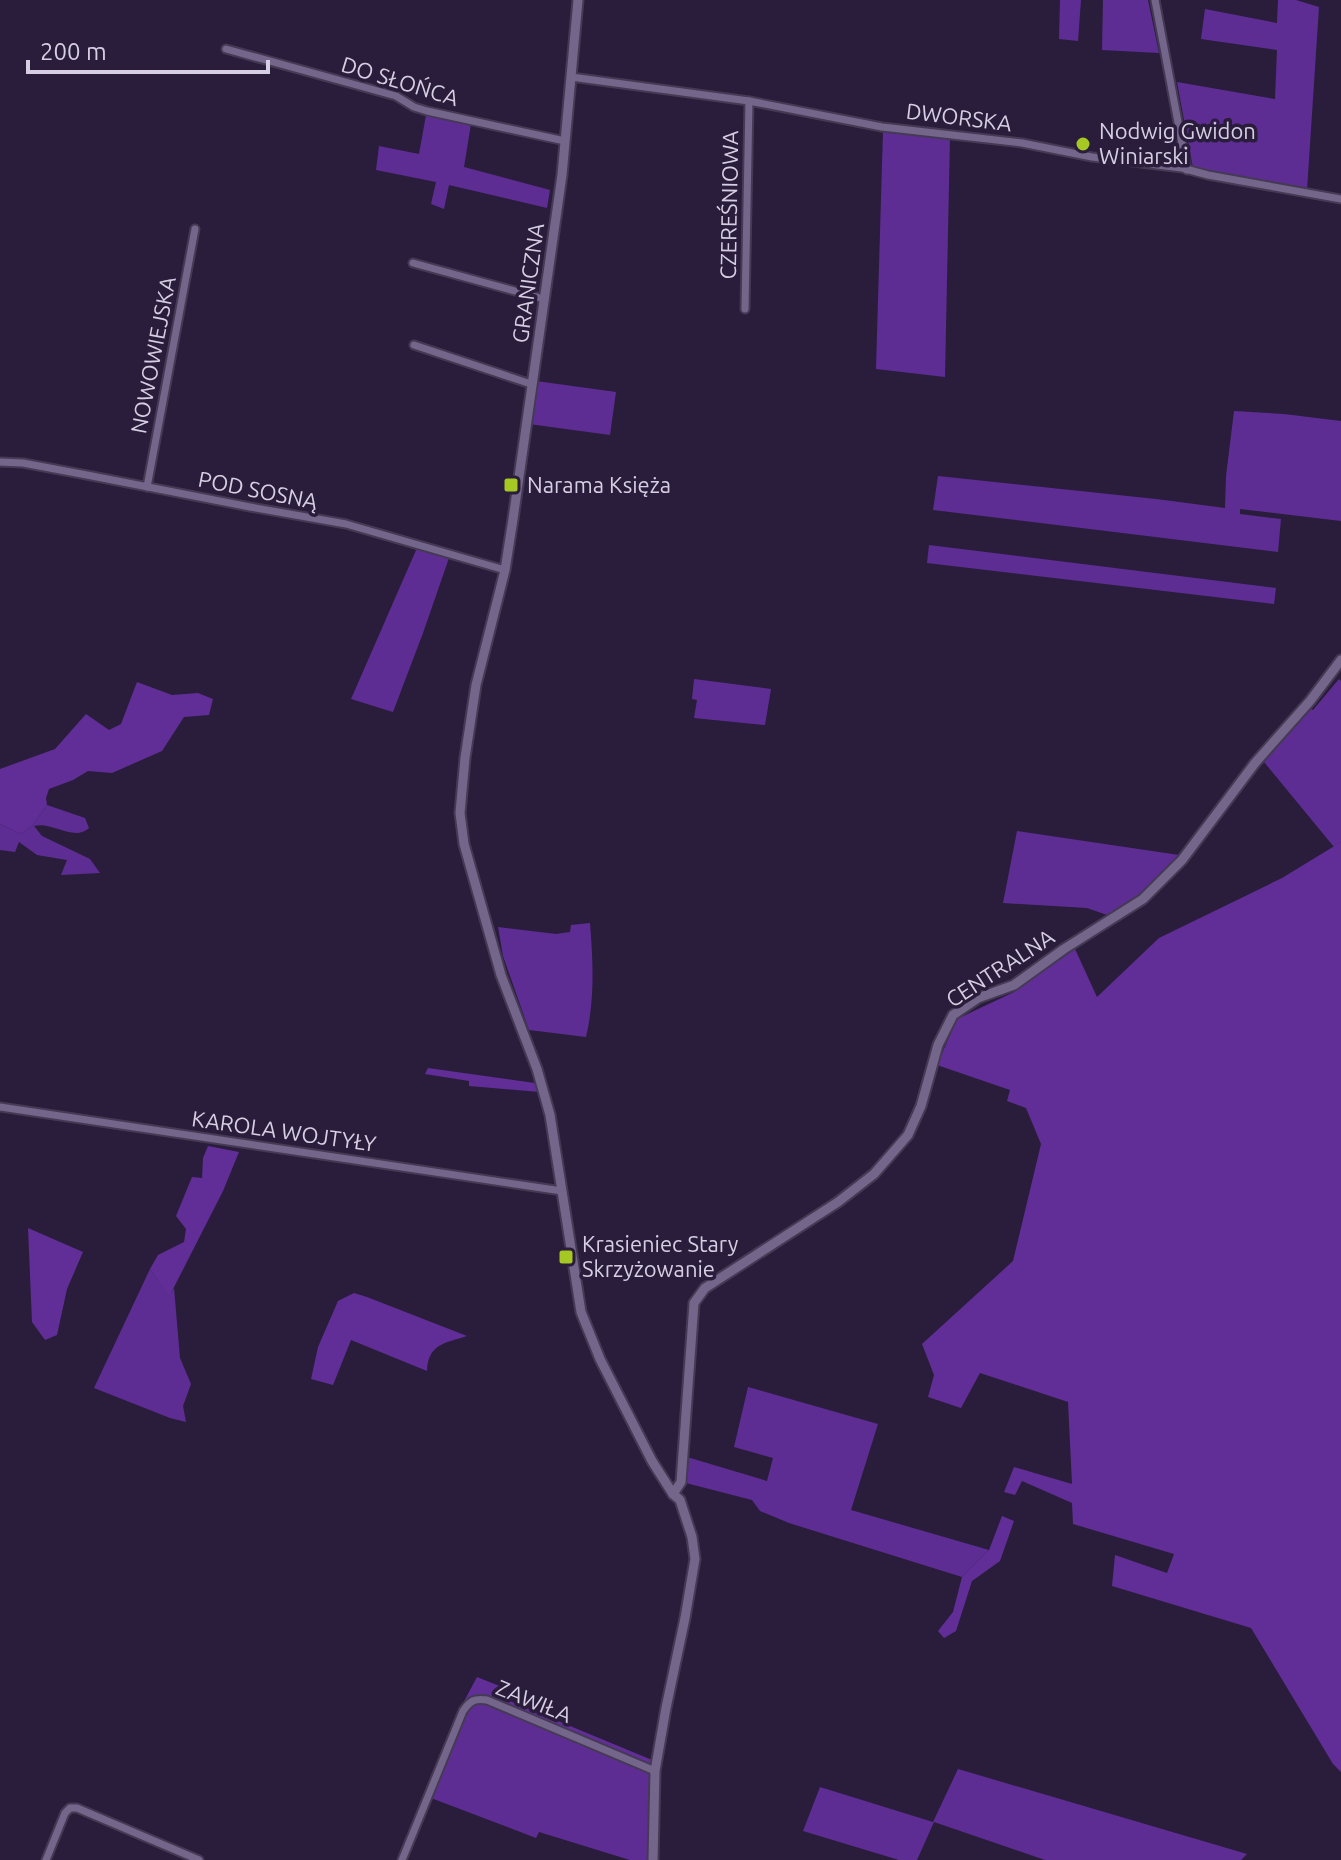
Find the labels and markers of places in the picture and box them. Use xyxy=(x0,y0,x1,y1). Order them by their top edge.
place label: Nodwig Gwidon Winiarski xyxy=(1099,118,1256,168)
marker: Nodwig Gwidon Winiarski xyxy=(1074,135,1092,153)
place label: Narama Księża xyxy=(527,472,671,497)
marker: Narama Księża xyxy=(502,476,520,494)
place label: Krasieniec Stary Skrzyżowanie xyxy=(582,1231,739,1281)
marker: Krasieniec Stary Skrzyżowanie xyxy=(557,1248,575,1266)

